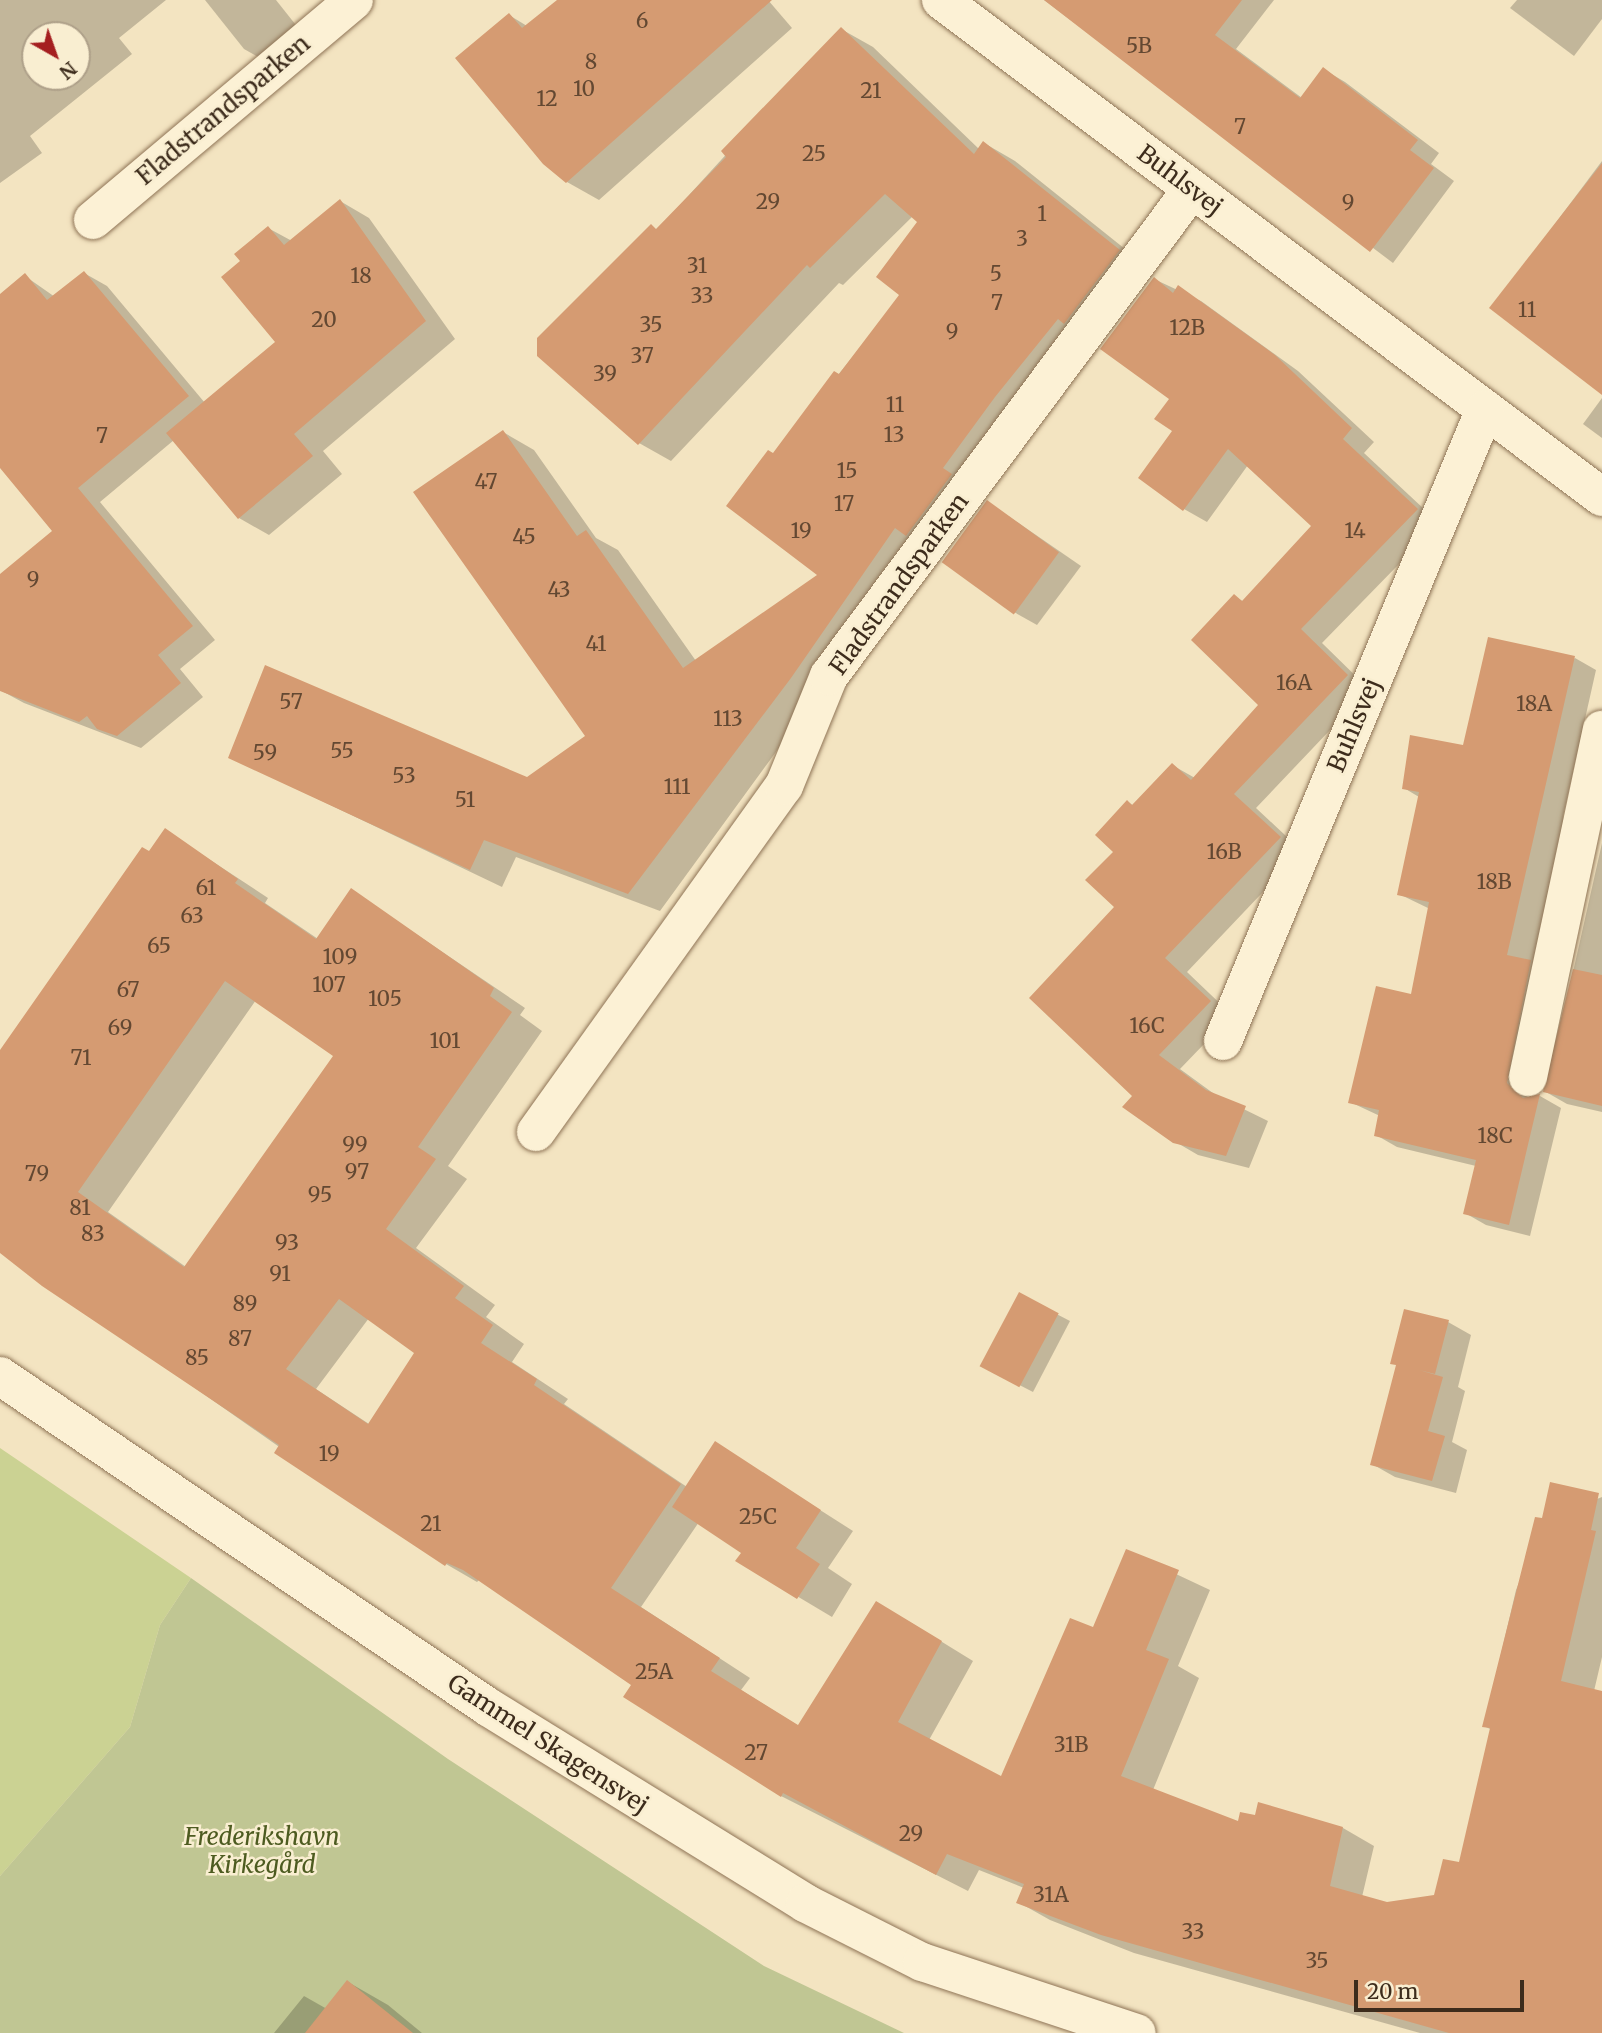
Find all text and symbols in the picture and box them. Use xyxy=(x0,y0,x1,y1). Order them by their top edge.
house number: 6 xyxy=(636,8,648,34)
north arrow xyxy=(21,21,91,91)
street label: Fladstrandsparken xyxy=(130,29,316,191)
house number: 5B xyxy=(1126,33,1152,59)
house number: 8 xyxy=(585,49,597,75)
text: N xyxy=(55,57,82,85)
house number: 10 xyxy=(573,76,595,102)
house number: 21 xyxy=(860,78,882,104)
house number: 12 xyxy=(536,86,558,112)
house number: 7 xyxy=(1234,114,1246,140)
street label: Buhlsvej xyxy=(1132,139,1228,221)
house number: 25 xyxy=(802,141,826,167)
house number: 29 xyxy=(756,189,780,215)
house number: 9 xyxy=(1342,190,1354,216)
house number: 1 xyxy=(1037,201,1047,227)
house number: 3 xyxy=(1016,226,1028,252)
house number: 31 xyxy=(687,253,707,279)
house number: 5 xyxy=(990,261,1002,287)
house number: 18 xyxy=(350,263,372,289)
house number: 33 xyxy=(690,283,714,309)
house number: 7 xyxy=(991,290,1003,316)
house number: 11 xyxy=(1518,297,1536,323)
house number: 20 xyxy=(311,307,337,333)
house number: 35 xyxy=(639,312,663,338)
house number: 12B xyxy=(1169,315,1205,341)
house number: 9 xyxy=(946,319,958,345)
house number: 37 xyxy=(630,343,654,369)
house number: 39 xyxy=(593,361,617,387)
house number: 11 xyxy=(886,392,904,418)
house number: 13 xyxy=(884,422,904,448)
house number: 7 xyxy=(96,423,108,449)
house number: 15 xyxy=(836,458,858,484)
house number: 47 xyxy=(475,469,497,495)
street label: Fladstrandsparken xyxy=(823,488,975,680)
house number: 17 xyxy=(834,491,854,517)
house number: 19 xyxy=(790,518,812,544)
house number: 14 xyxy=(1344,518,1366,544)
house number: 45 xyxy=(512,524,536,550)
house number: 9 xyxy=(27,567,39,593)
house number: 43 xyxy=(547,577,571,603)
house number: 41 xyxy=(586,631,606,657)
house number: 16A xyxy=(1276,670,1312,696)
street label: Buhlsvej xyxy=(1321,674,1387,776)
house number: 57 xyxy=(279,689,303,715)
house number: 18A xyxy=(1516,691,1552,717)
house number: 113 xyxy=(713,706,743,732)
house number: 55 xyxy=(330,738,354,764)
house number: 59 xyxy=(253,740,277,766)
house number: 53 xyxy=(392,763,416,789)
house number: 111 xyxy=(663,774,691,800)
house number: 51 xyxy=(455,787,475,813)
house number: 16B xyxy=(1207,839,1241,865)
house number: 18B xyxy=(1476,869,1512,895)
house number: 61 xyxy=(196,875,216,901)
house number: 63 xyxy=(180,903,204,929)
house number: 65 xyxy=(147,933,171,959)
house number: 109 xyxy=(323,944,357,970)
house number: 107 xyxy=(312,972,346,998)
house number: 67 xyxy=(116,977,140,1003)
house number: 105 xyxy=(368,986,402,1012)
house number: 16C xyxy=(1129,1013,1165,1039)
house number: 69 xyxy=(108,1015,132,1041)
house number: 101 xyxy=(430,1028,460,1054)
house number: 71 xyxy=(70,1045,92,1071)
house number: 18C xyxy=(1477,1123,1513,1149)
house number: 99 xyxy=(342,1132,368,1158)
house number: 97 xyxy=(345,1159,369,1185)
house number: 79 xyxy=(25,1161,49,1187)
house number: 95 xyxy=(308,1182,332,1208)
house number: 81 xyxy=(69,1195,91,1221)
house number: 83 xyxy=(81,1221,105,1247)
house number: 93 xyxy=(275,1230,299,1256)
house number: 91 xyxy=(269,1261,291,1287)
house number: 89 xyxy=(233,1291,257,1317)
house number: 87 xyxy=(228,1326,252,1352)
house number: 85 xyxy=(185,1345,209,1371)
house number: 19 xyxy=(318,1441,340,1467)
house number: 25C xyxy=(739,1504,777,1530)
house number: 21 xyxy=(420,1511,442,1537)
house number: 25A xyxy=(635,1659,673,1685)
street label: Gammel Skagensvej xyxy=(442,1668,654,1820)
house number: 31B xyxy=(1054,1732,1088,1758)
house number: 27 xyxy=(744,1740,768,1766)
house number: 29 xyxy=(899,1821,923,1847)
park label: Frederikshavn Kirkegård xyxy=(184,1823,340,1879)
house number: 31A xyxy=(1033,1882,1069,1908)
house number: 33 xyxy=(1181,1919,1205,1945)
house number: 35 xyxy=(1305,1948,1329,1974)
scale bar xyxy=(1357,1966,1527,2010)
text: 20 m xyxy=(1367,1978,1418,2005)

